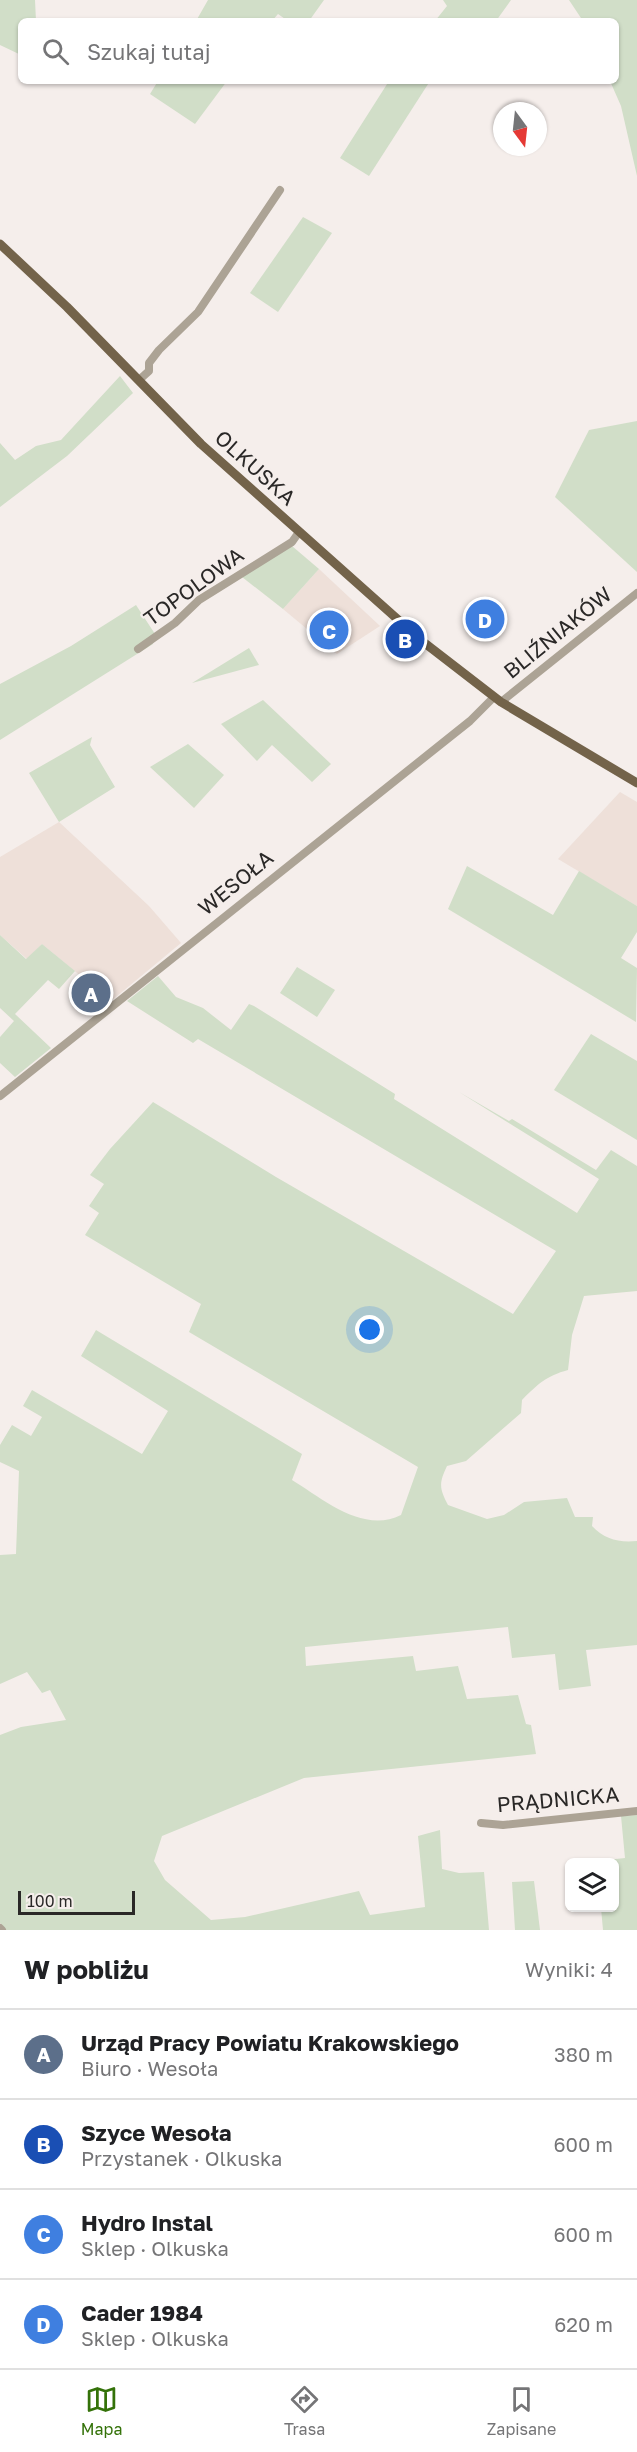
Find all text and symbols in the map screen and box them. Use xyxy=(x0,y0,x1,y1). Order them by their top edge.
search box xyxy=(18,18,619,84)
icon: search xyxy=(39,35,72,68)
text: Szukaj tutaj xyxy=(87,38,211,65)
north arrow xyxy=(493,102,547,156)
street label: OLKUSKA xyxy=(210,424,301,510)
street label: TOPOLOWA xyxy=(138,541,248,631)
street label: BLIŹNIAKÓW xyxy=(498,581,617,684)
pin: D xyxy=(466,596,504,642)
pin: C xyxy=(310,608,348,652)
pin: B xyxy=(386,616,424,662)
street label: WESOŁA xyxy=(193,844,278,920)
pin: A xyxy=(72,970,110,1016)
your location xyxy=(355,1315,384,1344)
street label: PRĄDNICKA xyxy=(496,1781,620,1817)
map controls xyxy=(565,1858,619,1912)
button: layers xyxy=(565,1858,619,1912)
scale bar xyxy=(18,1888,135,1916)
text: 100 m xyxy=(27,1891,73,1911)
text: W pobliżu xyxy=(24,1954,149,1985)
text: Wyniki: 4 xyxy=(525,1957,613,1981)
text: Urząd Pracy Powiatu Krakowskiego xyxy=(81,2029,459,2056)
text: A xyxy=(36,2042,51,2066)
text: 380 m xyxy=(554,2042,613,2066)
text: Biuro · Wesoła xyxy=(81,2056,218,2080)
text: Szyce Wesoła xyxy=(81,2119,232,2146)
text: B xyxy=(36,2132,51,2156)
text: 600 m xyxy=(553,2132,613,2156)
text: Przystanek · Olkuska xyxy=(81,2146,282,2170)
text: Hydro Instal xyxy=(81,2209,213,2236)
text: C xyxy=(36,2222,51,2246)
text: 600 m xyxy=(553,2222,613,2246)
text: Sklep · Olkuska xyxy=(81,2236,229,2260)
text: Cader 1984 xyxy=(81,2299,203,2326)
text: D xyxy=(36,2312,51,2336)
text: 620 m xyxy=(554,2312,613,2336)
text: Sklep · Olkuska xyxy=(81,2326,229,2350)
tab: Mapa xyxy=(81,2383,122,2439)
tab: Trasa xyxy=(284,2383,325,2439)
tab: Zapisane xyxy=(487,2383,556,2439)

